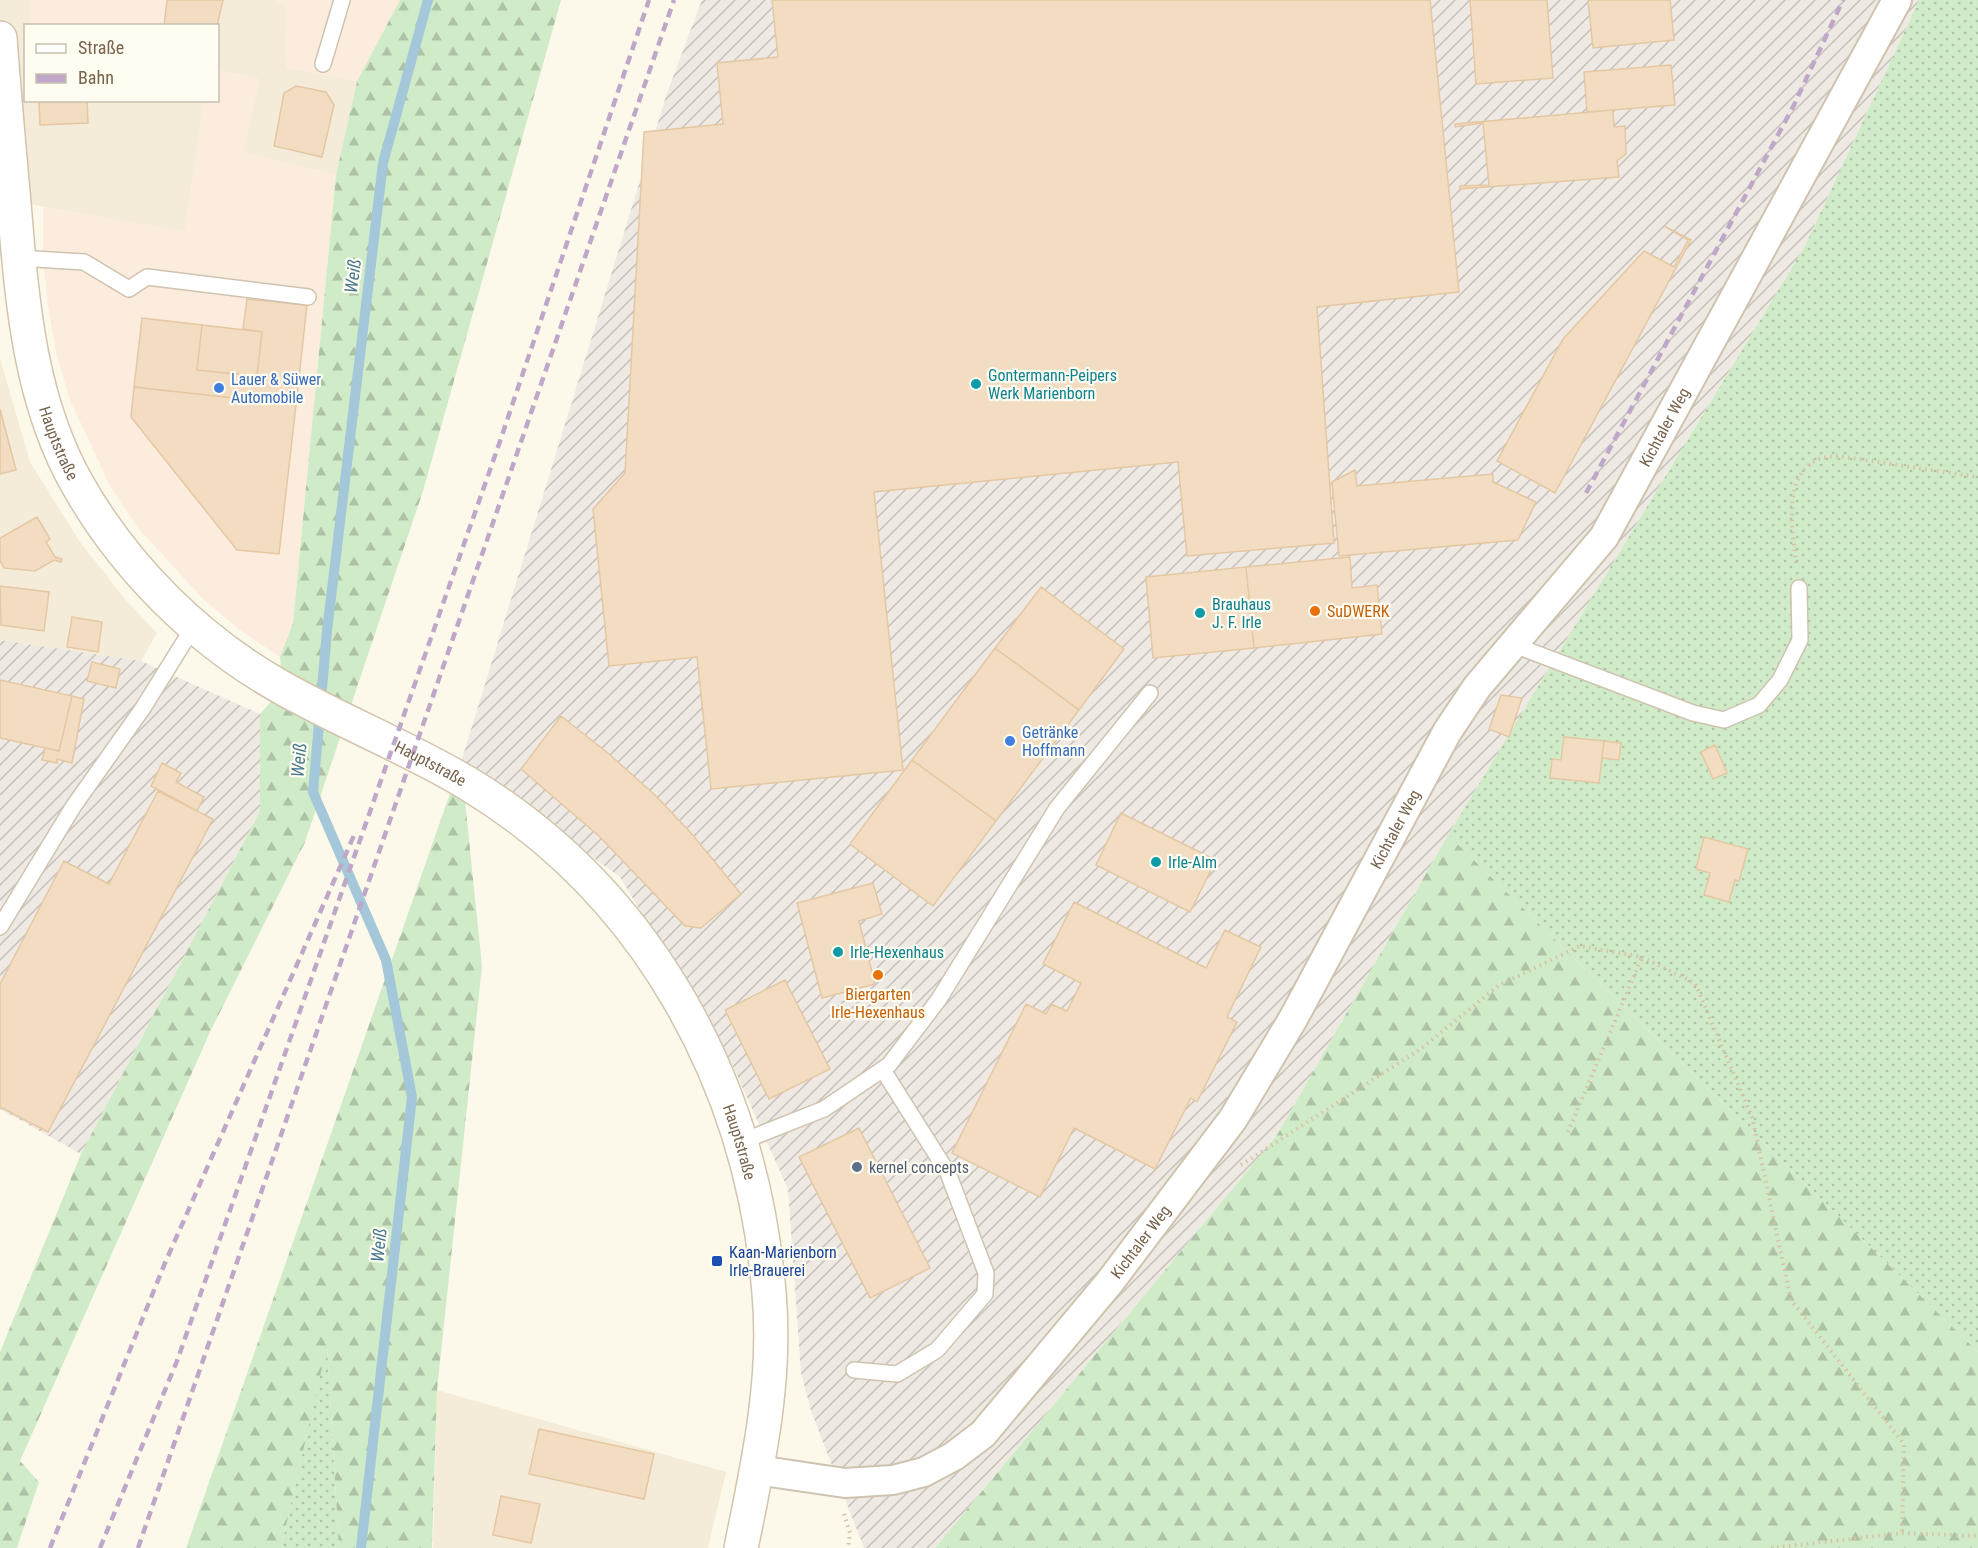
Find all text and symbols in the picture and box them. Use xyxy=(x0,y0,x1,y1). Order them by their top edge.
legend xyxy=(24,24,219,102)
text: Straße xyxy=(78,37,124,58)
text: Bahn xyxy=(78,67,114,88)
water label: Weiß xyxy=(340,258,365,294)
place label: Gontermann-Peipers Werk Marienborn xyxy=(988,366,1117,403)
place label: Lauer & Süwer Automobile xyxy=(231,370,321,407)
marker: Gontermann-Peipers Werk Marienborn xyxy=(969,377,983,391)
marker: Lauer & Süwer Automobile xyxy=(212,381,226,395)
street label: Kichtaler Weg xyxy=(1635,384,1694,470)
street label: Hauptstraße xyxy=(35,404,82,483)
place label: Brauhaus J. F. Irle xyxy=(1212,595,1271,632)
place label: SuDWERK xyxy=(1327,602,1390,621)
marker: SuDWERK xyxy=(1308,604,1322,618)
marker: Brauhaus J. F. Irle xyxy=(1193,606,1207,620)
place label: Getränke Hoffmann xyxy=(1022,723,1085,760)
marker: Getränke Hoffmann xyxy=(1003,734,1017,748)
street label: Hauptstraße xyxy=(392,737,469,790)
water label: Weiß xyxy=(287,742,310,778)
street label: Kichtaler Weg xyxy=(1366,786,1424,872)
place label: Irle-Alm xyxy=(1168,853,1217,872)
marker: Irle-Alm xyxy=(1149,855,1163,869)
place label: Irle-Hexenhaus xyxy=(850,943,944,962)
marker: Irle-Hexenhaus xyxy=(831,945,845,959)
marker: Biergarten Irle-Hexenhaus xyxy=(871,968,885,982)
place label: Biergarten Irle-Hexenhaus xyxy=(831,985,925,1022)
street label: Hauptstraße xyxy=(719,1102,760,1182)
place label: kernel concepts xyxy=(869,1158,969,1177)
marker: kernel concepts xyxy=(850,1160,864,1174)
street label: Kichtaler Weg xyxy=(1107,1201,1174,1282)
water label: Weiß xyxy=(366,1227,391,1263)
place label: Kaan-Marienborn Irle-Brauerei xyxy=(729,1243,837,1280)
marker: Kaan-Marienborn Irle-Brauerei xyxy=(710,1254,724,1268)

